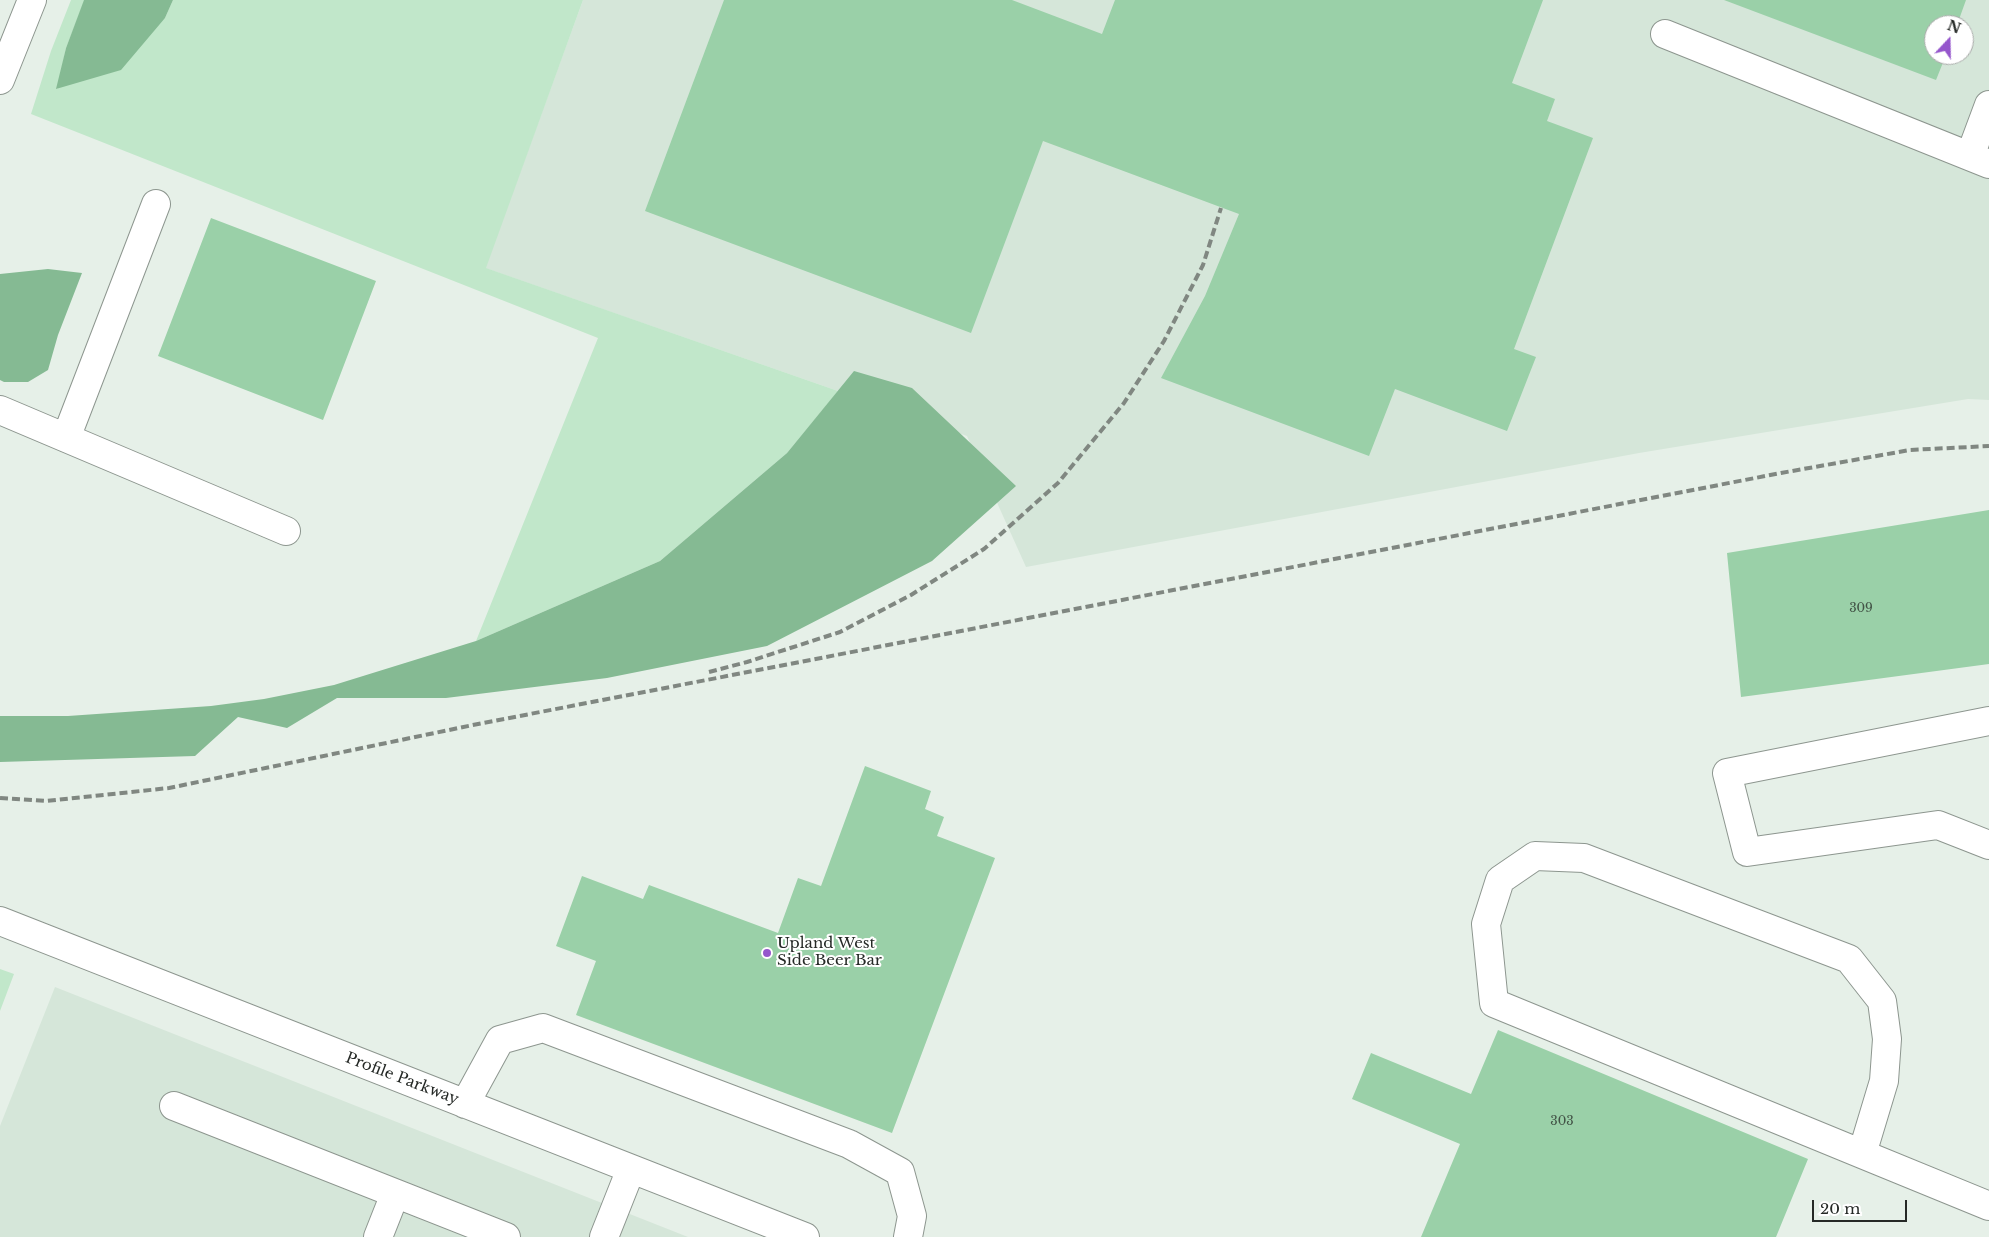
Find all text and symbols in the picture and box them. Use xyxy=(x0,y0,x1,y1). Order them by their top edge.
north arrow xyxy=(1924,15,1974,65)
text: N xyxy=(1945,16,1963,38)
house number: 309 xyxy=(1849,602,1873,616)
place label: Upland West Side Beer Bar xyxy=(777,935,882,970)
marker: Upland West Side Beer Bar xyxy=(761,947,773,959)
street label: Profile Parkway xyxy=(343,1049,461,1109)
house number: 303 xyxy=(1550,1115,1574,1129)
scale bar xyxy=(1814,1190,1909,1222)
text: 20 m xyxy=(1820,1199,1860,1218)

